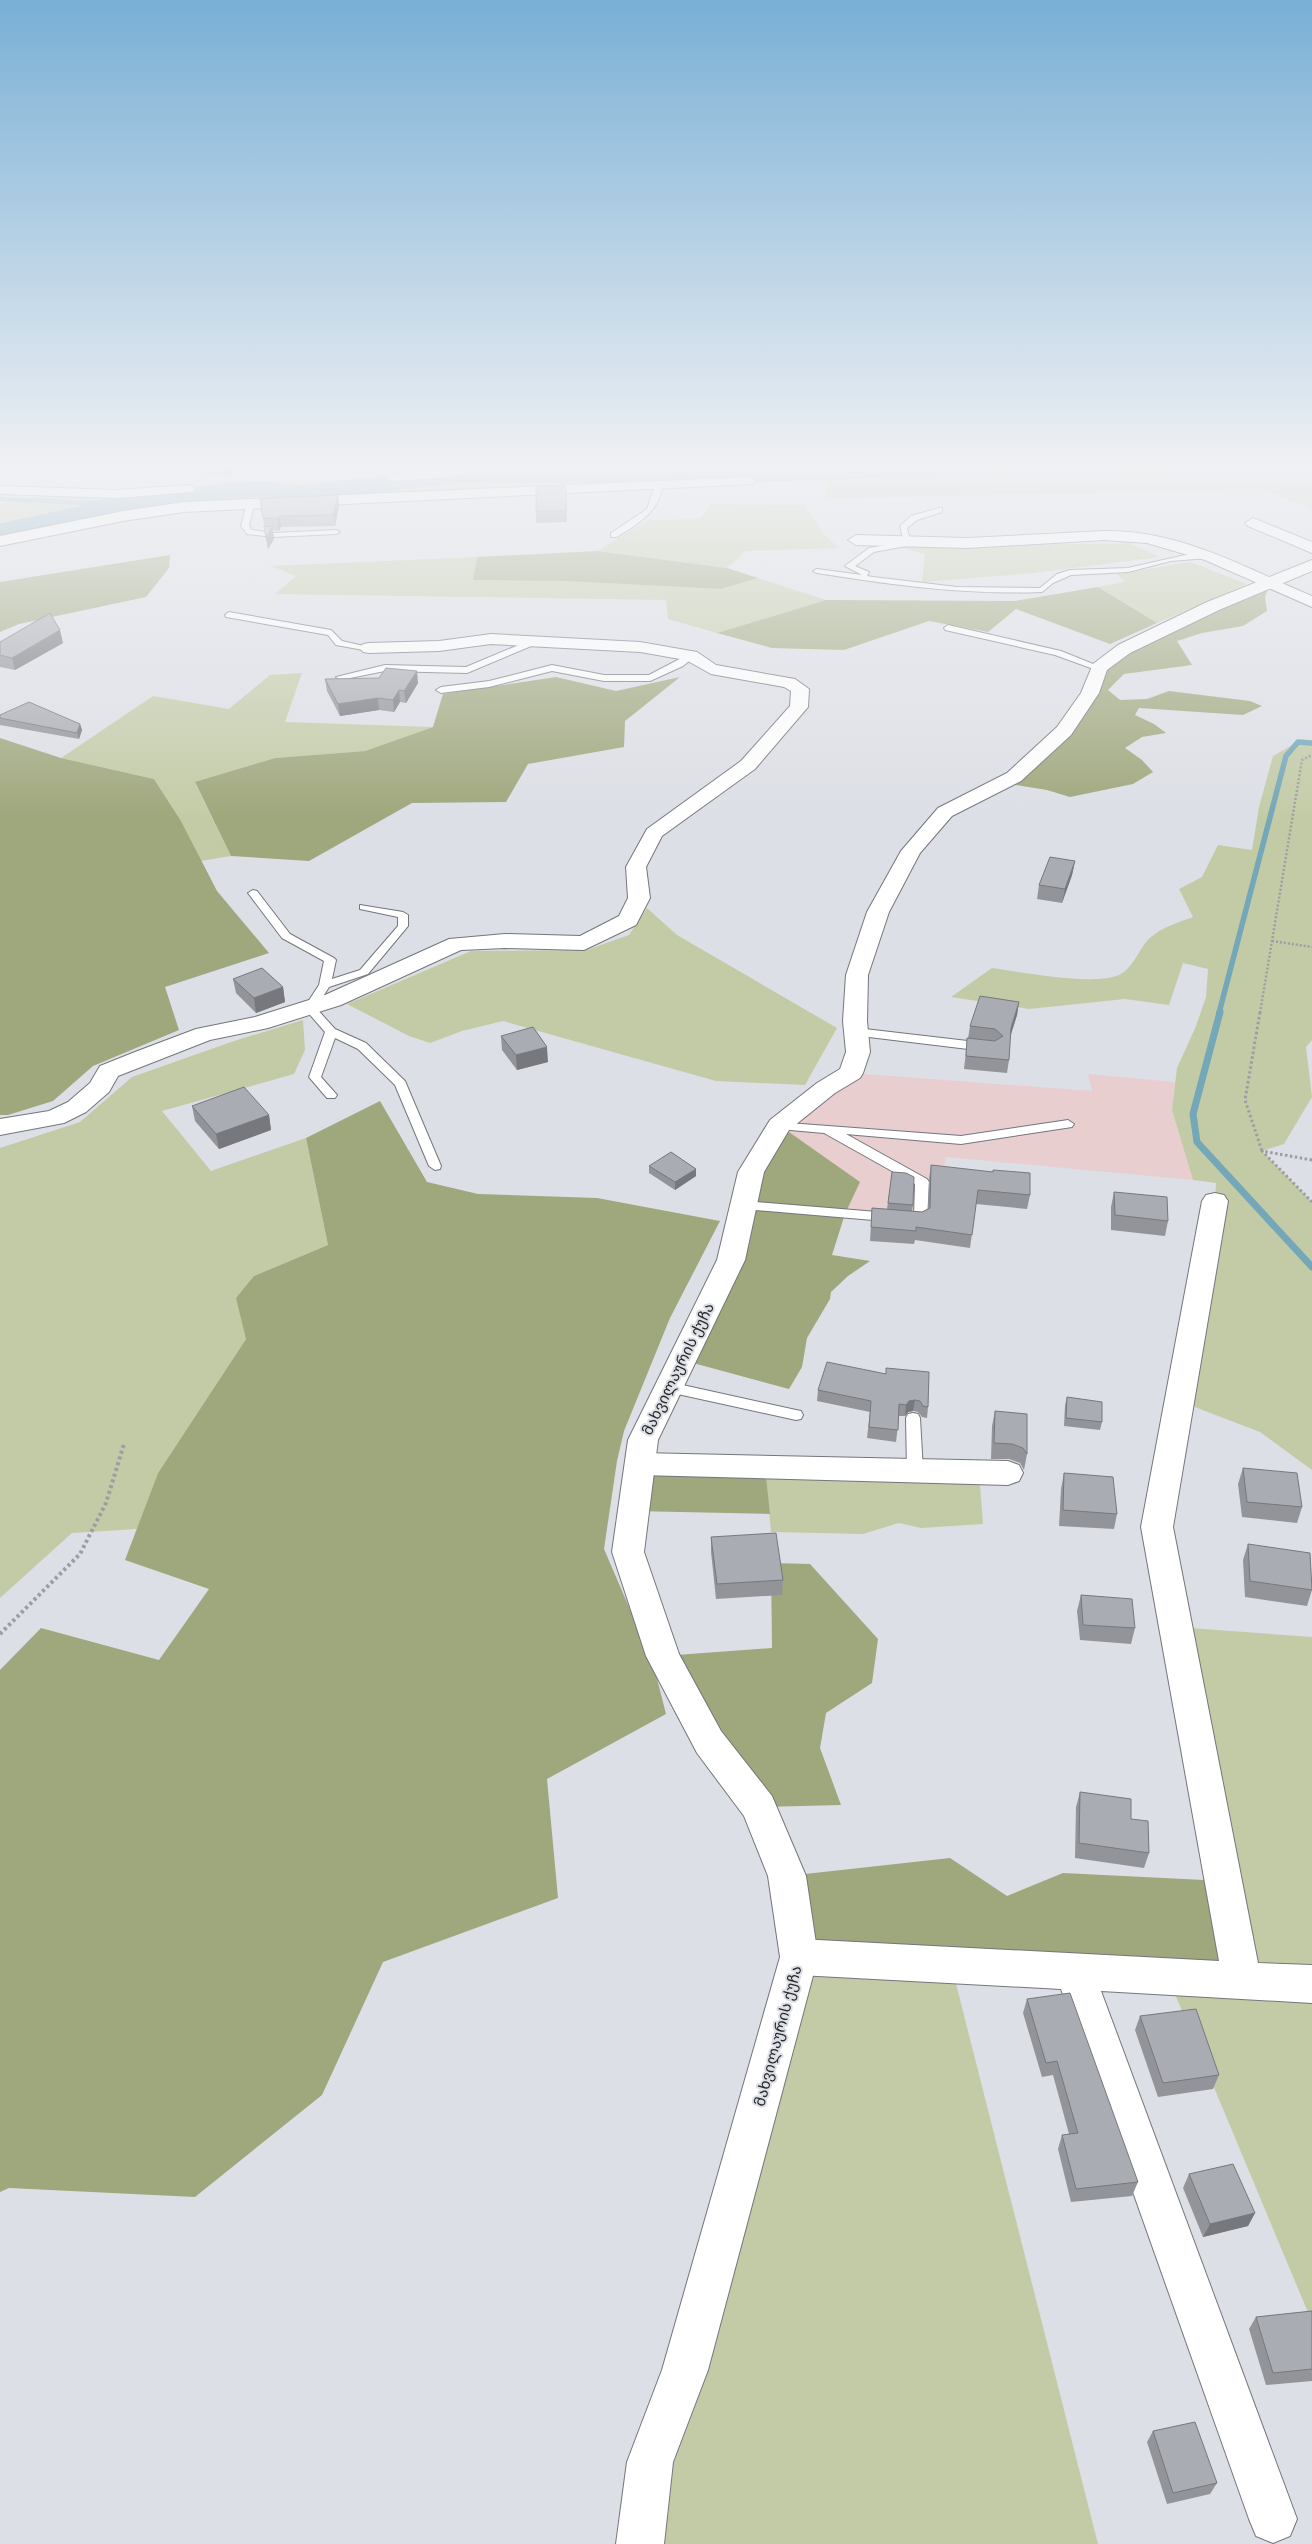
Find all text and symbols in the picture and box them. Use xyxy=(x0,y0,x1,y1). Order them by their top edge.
street label: მახვილაურის ქუჩა xyxy=(638,1300,718,1438)
street label: მახვილაურის ქუჩა xyxy=(751,1964,805,2108)

